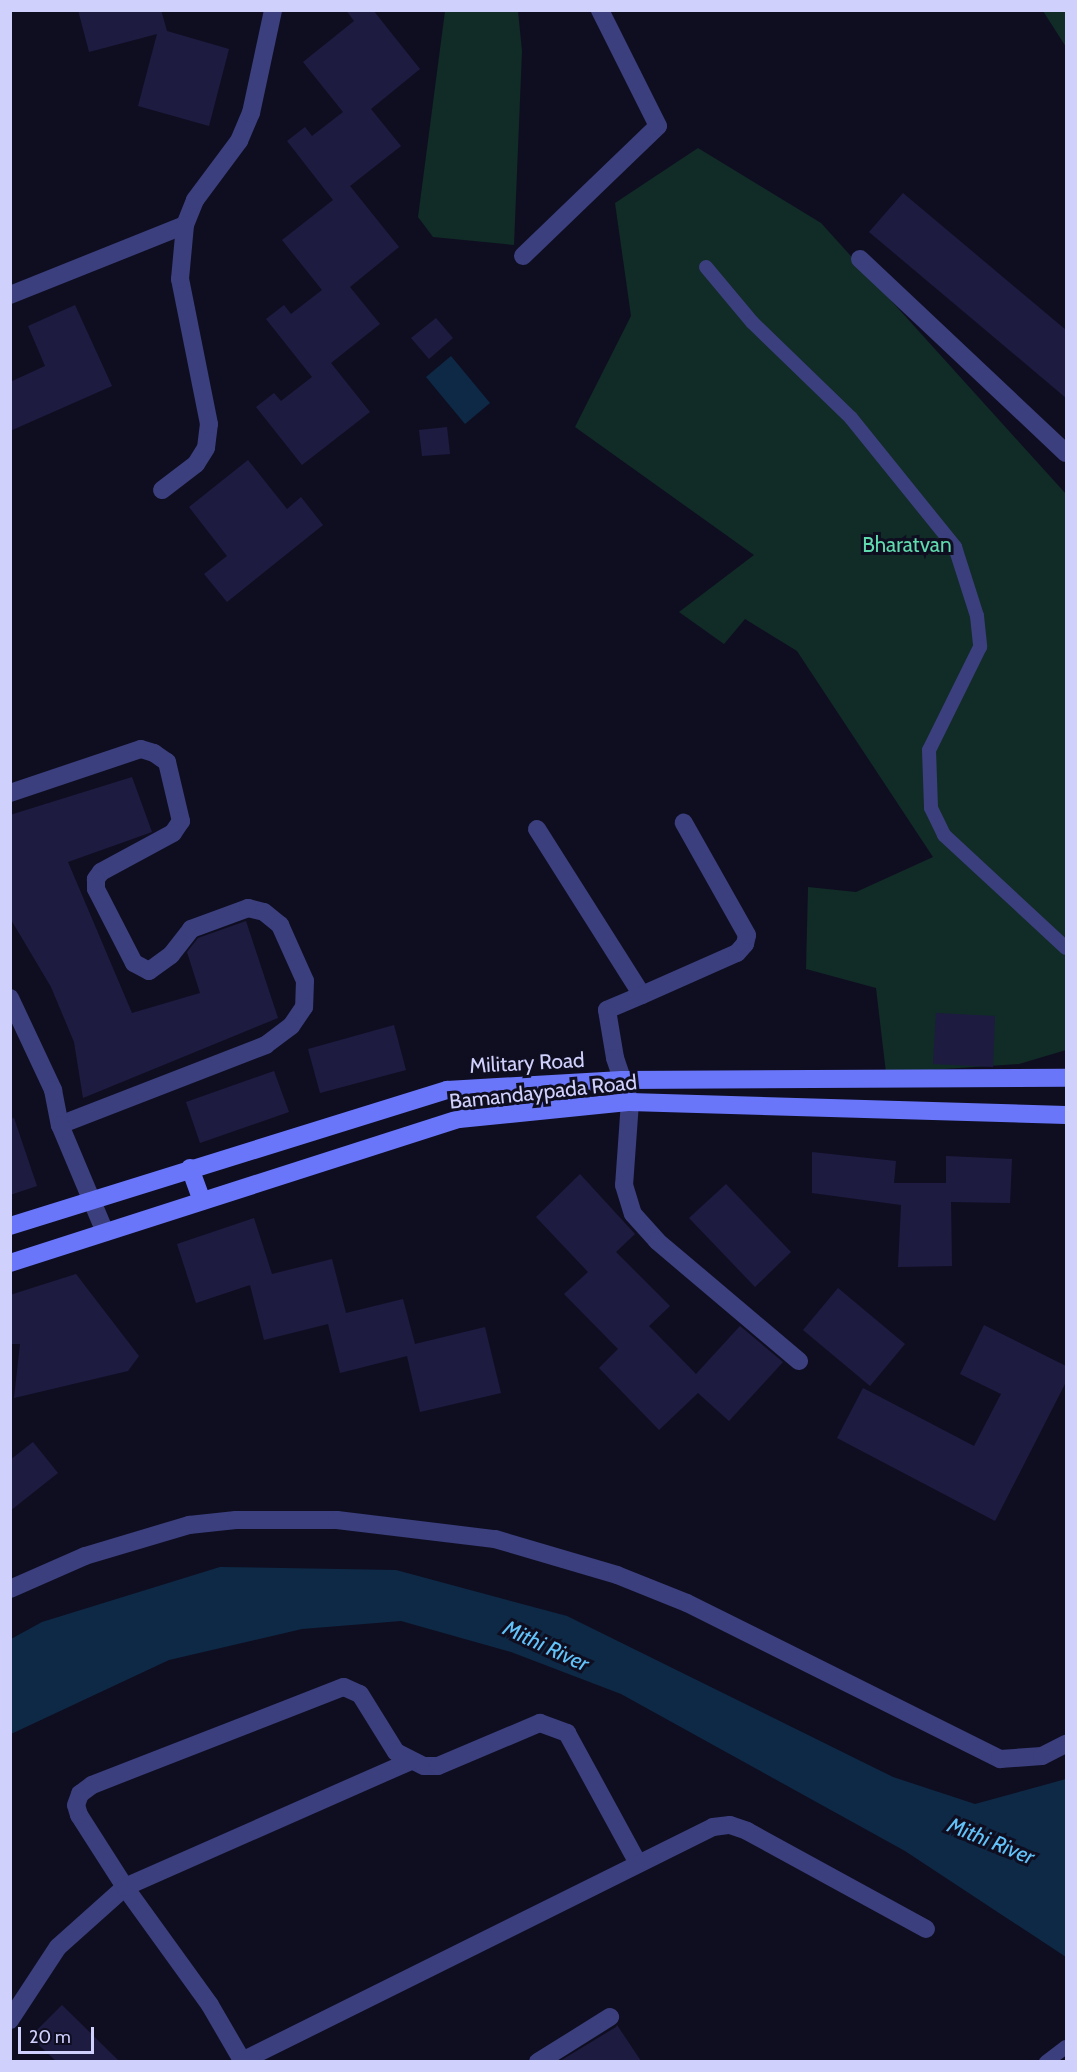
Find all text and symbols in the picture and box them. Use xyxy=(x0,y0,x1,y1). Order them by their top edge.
park label: Bharatvan xyxy=(862,532,952,558)
street label: Military Road xyxy=(469,1047,585,1079)
street label: Bamandaypada Road xyxy=(448,1070,638,1114)
water label: Mithi River xyxy=(499,1615,593,1677)
water label: Mithi River xyxy=(944,1812,1038,1870)
scale bar xyxy=(21,2015,98,2053)
text: 20 m xyxy=(29,2026,71,2048)

